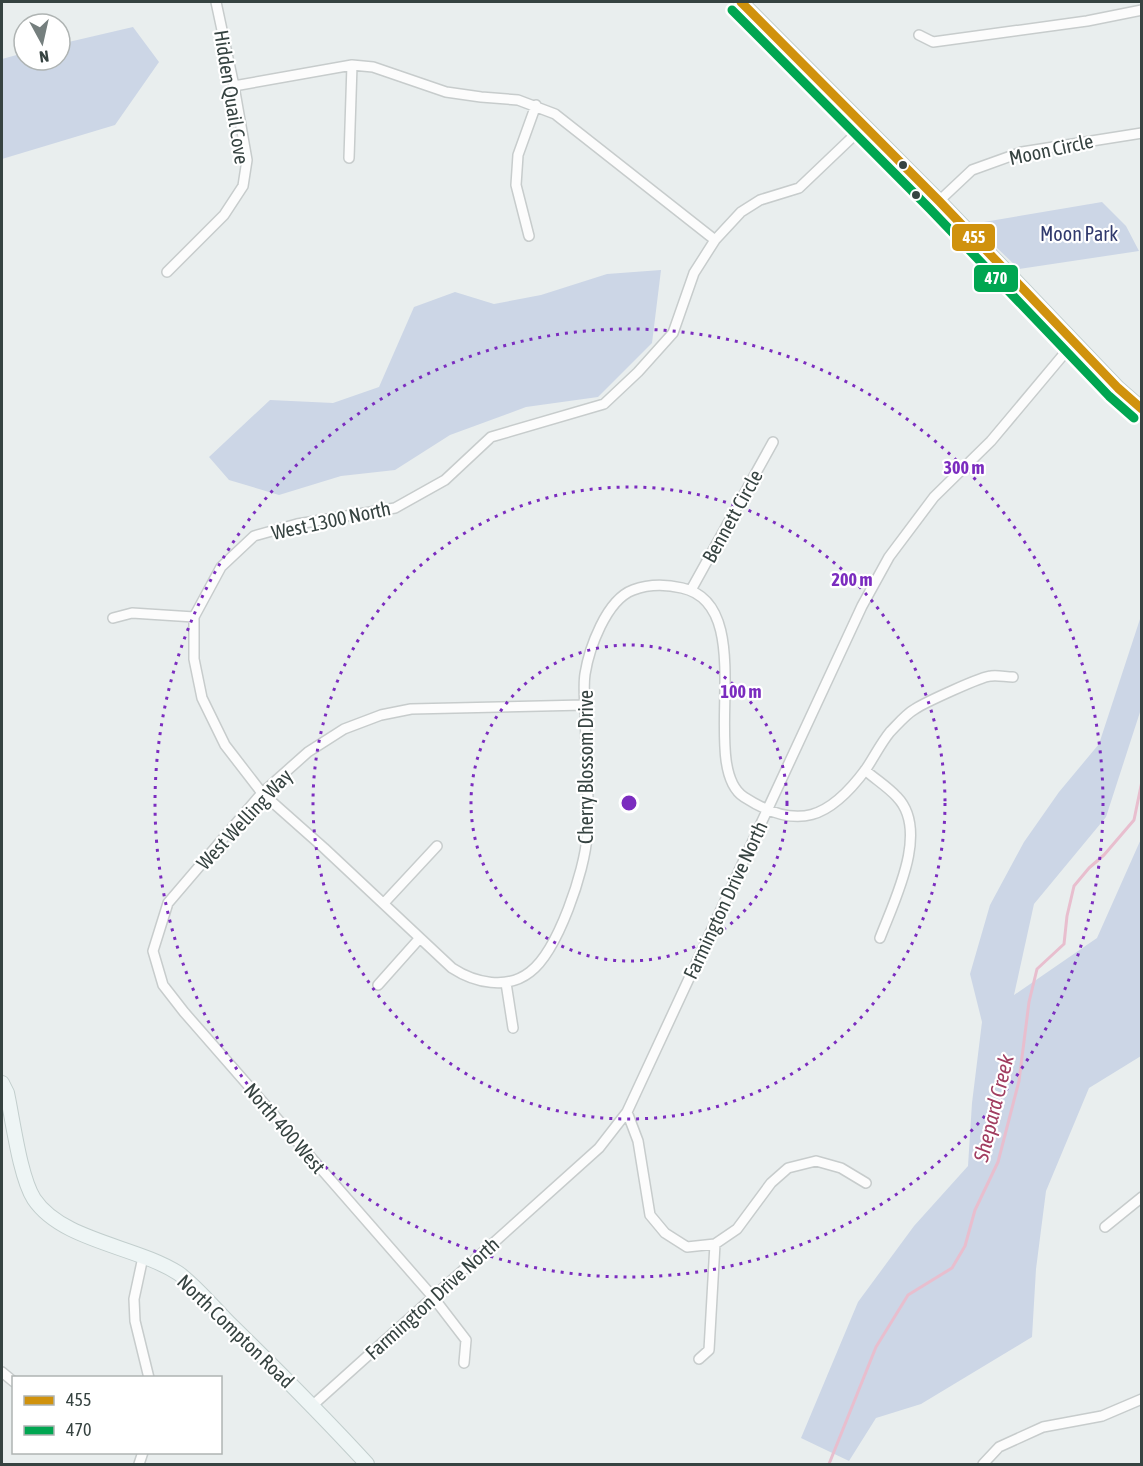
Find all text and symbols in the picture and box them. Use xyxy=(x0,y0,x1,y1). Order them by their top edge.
north arrow xyxy=(12,12,72,72)
street label: Hidden Quail Cove xyxy=(210,28,254,166)
text: N xyxy=(38,47,50,66)
street label: Moon Circle xyxy=(1007,129,1095,169)
unlabelled marker xyxy=(897,159,909,171)
unlabelled marker xyxy=(910,189,922,201)
park label: Moon Park xyxy=(1040,222,1118,245)
line badge: 455 xyxy=(951,223,996,252)
text: 455 xyxy=(962,228,986,246)
line badge: 470 xyxy=(973,264,1019,293)
text: 470 xyxy=(984,269,1008,287)
text: 300 m xyxy=(944,457,984,478)
street label: Bennett Circle xyxy=(697,466,767,566)
street label: West 1300 North xyxy=(269,496,393,544)
text: 200 m xyxy=(832,569,872,590)
text: 100 m xyxy=(721,681,761,702)
street label: Cherry Blossom Drive xyxy=(574,690,597,844)
street label: West Welling Way xyxy=(192,764,296,874)
centre of rings xyxy=(619,793,639,813)
street label: Farmington Drive North xyxy=(678,817,772,983)
water label: Shepard Creek xyxy=(968,1051,1018,1165)
street label: North 400 West xyxy=(240,1078,331,1178)
street label: Farmington Drive North xyxy=(361,1232,503,1364)
street label: North Compton Road xyxy=(173,1270,299,1392)
legend xyxy=(12,1376,222,1454)
text: 455 xyxy=(66,1389,91,1410)
text: 470 xyxy=(66,1419,91,1440)

